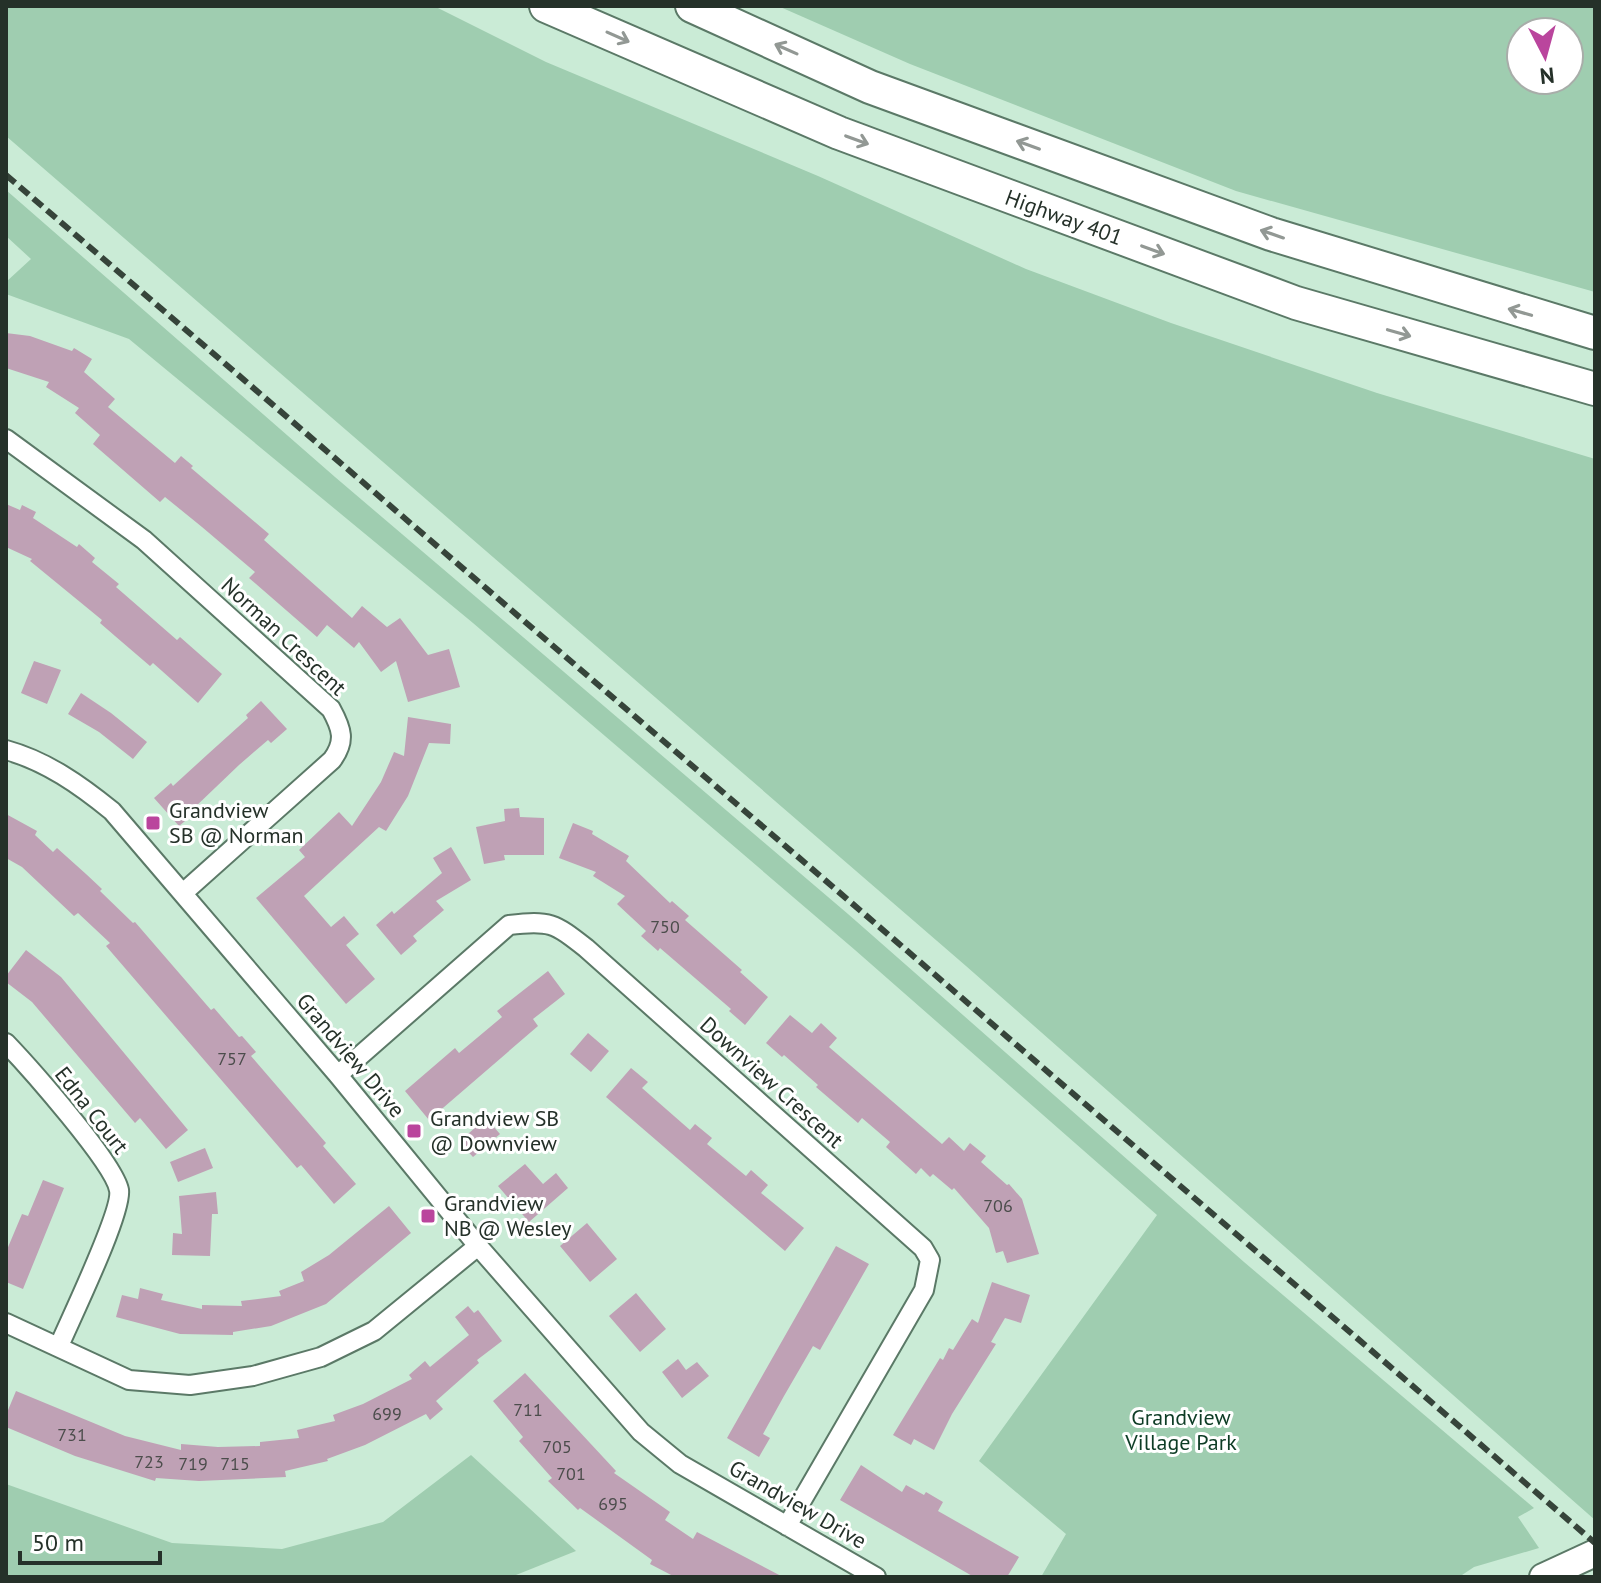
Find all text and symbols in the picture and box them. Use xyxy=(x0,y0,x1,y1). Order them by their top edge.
north arrow xyxy=(1505,16,1585,96)
one-way arrow xyxy=(605,31,630,46)
one-way arrow xyxy=(775,41,799,56)
text: N xyxy=(1538,61,1556,91)
one-way arrow xyxy=(844,134,868,148)
one-way arrow xyxy=(1016,136,1041,151)
street label: Highway 401 xyxy=(1001,183,1127,251)
one-way arrow xyxy=(1260,225,1285,240)
one-way arrow xyxy=(1140,244,1165,258)
one-way arrow xyxy=(1508,304,1534,319)
one-way arrow xyxy=(1385,326,1411,341)
street label: Norman Crescent xyxy=(216,571,353,701)
place label: Grandview SB @ Norman xyxy=(169,796,304,849)
marker: Grandview SB @ Norman xyxy=(144,814,162,832)
house number: 750 xyxy=(650,915,680,938)
street label: Grandview Drive xyxy=(291,987,411,1123)
street label: Downview Crescent xyxy=(695,1010,850,1154)
house number: 757 xyxy=(217,1047,247,1070)
street label: Edna Court xyxy=(49,1061,135,1160)
place label: Grandview SB @ Downview xyxy=(430,1104,559,1157)
marker: Grandview SB @ Downview xyxy=(405,1122,423,1140)
place label: Grandview NB @ Wesley xyxy=(444,1189,572,1242)
house number: 706 xyxy=(983,1194,1013,1217)
marker: Grandview NB @ Wesley xyxy=(419,1207,437,1225)
house number: 711 xyxy=(513,1398,543,1421)
house number: 699 xyxy=(372,1402,402,1425)
park label: Grandview Village Park xyxy=(1124,1403,1237,1456)
house number: 731 xyxy=(57,1423,87,1446)
house number: 705 xyxy=(542,1435,572,1458)
house number: 723 xyxy=(134,1450,164,1473)
house number: 719 xyxy=(178,1452,208,1475)
house number: 715 xyxy=(220,1452,250,1475)
street label: Grandview Drive xyxy=(724,1453,872,1555)
house number: 701 xyxy=(556,1462,586,1485)
house number: 695 xyxy=(598,1492,628,1515)
scale bar xyxy=(20,1515,160,1565)
text: 50 m xyxy=(32,1527,84,1558)

